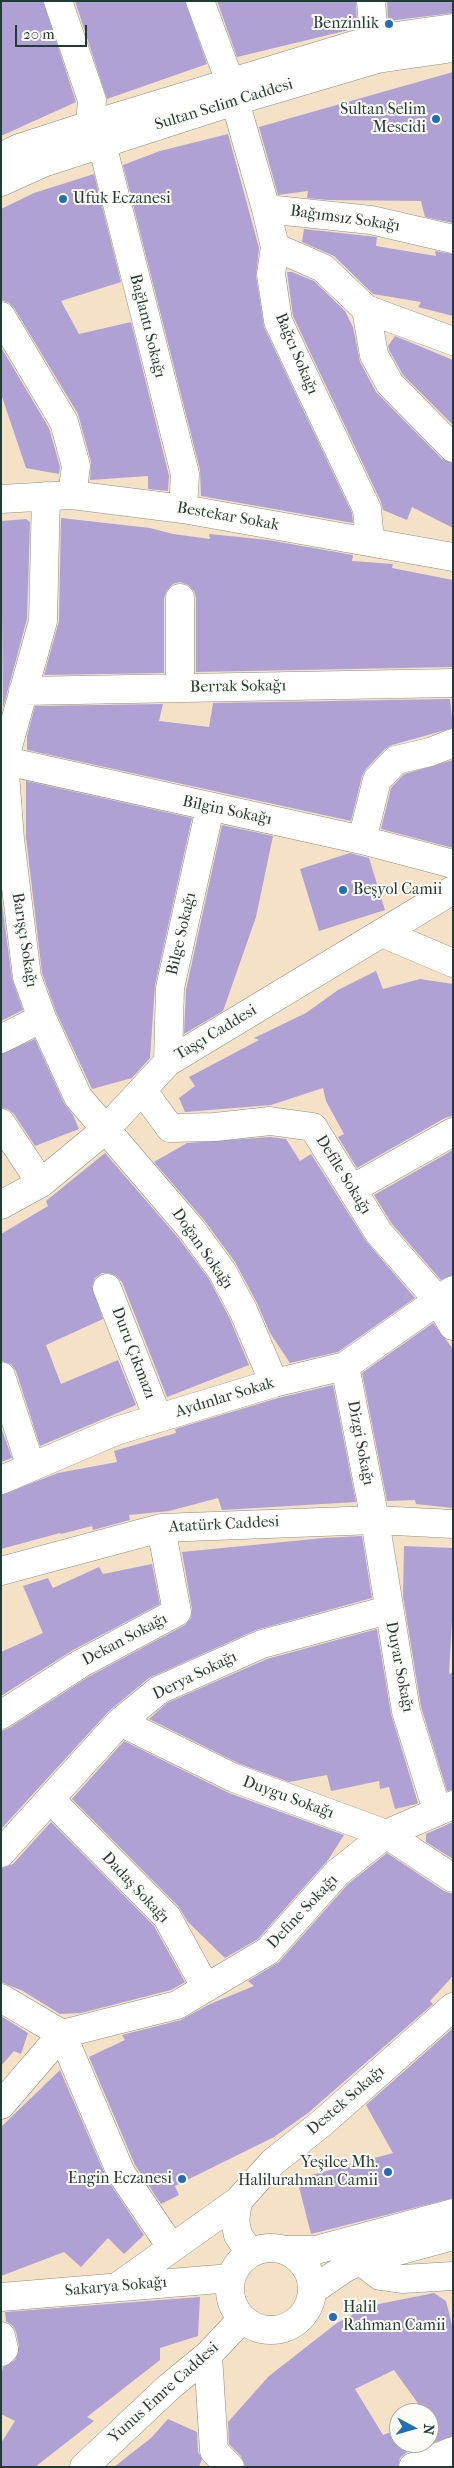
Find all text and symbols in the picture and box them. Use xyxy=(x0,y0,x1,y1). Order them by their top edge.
place label: Benzinlik xyxy=(313,14,379,34)
scale bar xyxy=(18,15,90,47)
marker: Benzinlik xyxy=(383,18,395,30)
text: 20 m xyxy=(23,25,55,43)
street label: Sultan Selim Caddesi xyxy=(153,75,295,135)
place label: Sultan Selim Mescidi xyxy=(340,100,426,138)
marker: Sultan Selim Mescidi xyxy=(430,113,442,125)
place label: Ufuk Eczanesi xyxy=(73,189,171,209)
marker: Ufuk Eczanesi xyxy=(57,193,69,205)
street label: Bağımsız Sokağı xyxy=(289,202,401,236)
street label: Bağlantı Sokağı xyxy=(125,272,169,380)
street label: Bağcı Sokağı xyxy=(270,310,322,398)
street label: Bestekar Sokak xyxy=(175,499,281,535)
street label: Berrak Sokağı xyxy=(190,677,286,697)
street label: Bilgin Sokağı xyxy=(181,792,273,830)
place label: Beşyol Camii xyxy=(353,880,442,900)
marker: Beşyol Camii xyxy=(337,884,349,896)
street label: Barışçı Sokağı xyxy=(7,891,41,989)
street label: Bilge Sokağı xyxy=(163,891,201,977)
street label: Taşçı Caddesi xyxy=(172,1001,260,1065)
street label: Defile Sokağı xyxy=(311,1132,375,1218)
street label: Doğan Sokağı xyxy=(167,1205,237,1293)
street label: Duru Çıkmazı xyxy=(107,1304,159,1402)
street label: Aydınlar Sokak xyxy=(173,1374,277,1422)
street label: Dizgi Sokağı xyxy=(342,1399,378,1487)
street label: Atatürk Caddesi xyxy=(168,1513,280,1537)
street label: Dekan Sokağı xyxy=(79,1610,171,1670)
street label: Duyar Sokağı xyxy=(381,1620,417,1714)
street label: Derya Sokağı xyxy=(150,1647,240,1705)
street label: Duygu Sokağı xyxy=(240,1773,336,1823)
street label: Dadaş Sokağı xyxy=(97,1848,173,1928)
street label: Define Sokağı xyxy=(264,1871,342,1953)
street label: Destek Sokağı xyxy=(303,2062,389,2140)
place label: Yeşilce Mh. Halilurahman Camii xyxy=(238,2153,378,2191)
marker: Yeşilce Mh. Halilurahman Camii xyxy=(382,2166,394,2178)
place label: Engin Eczanesi xyxy=(68,2169,172,2189)
marker: Engin Eczanesi xyxy=(176,2173,188,2185)
street label: Sakarya Sokağı xyxy=(64,2273,168,2301)
place label: Halil Rahman Camii xyxy=(343,2298,446,2336)
marker: Halil Rahman Camii xyxy=(327,2311,339,2323)
street label: Yunus Emre Caddesi xyxy=(105,2338,223,2448)
north arrow xyxy=(389,2403,439,2453)
text: N xyxy=(419,2423,437,2436)

